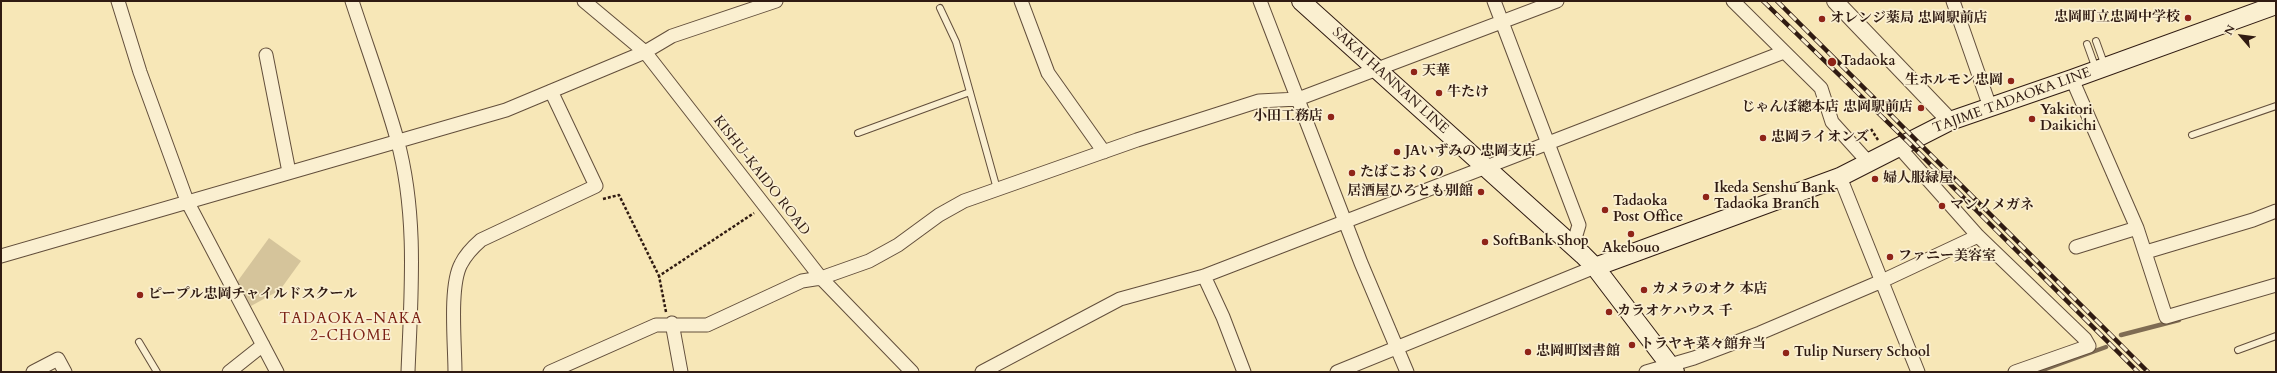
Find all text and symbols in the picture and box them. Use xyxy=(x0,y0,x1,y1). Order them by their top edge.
place label: 忠岡町立忠岡中学校 xyxy=(2054,10,2180,26)
place label: オレンジ薬局 忠岡駅前店 xyxy=(1830,11,1988,27)
marker: 忠岡町立忠岡中学校 xyxy=(2183,13,2193,23)
marker: オレンジ薬局 忠岡駅前店 xyxy=(1817,14,1827,24)
north arrow xyxy=(2221,16,2261,56)
text: N xyxy=(2221,22,2239,38)
street label: SAKAI HANNAN LINE xyxy=(1328,24,1452,138)
place label: Tadaoka xyxy=(1841,54,1895,70)
marker: Tadaoka xyxy=(1826,56,1838,68)
place label: 天華 xyxy=(1422,64,1450,80)
street label: TAJIME TADAOKA LINE xyxy=(1931,65,2093,137)
marker: 天華 xyxy=(1409,67,1419,77)
place label: 生ホルモン忠岡 xyxy=(1905,73,2003,89)
marker: 生ホルモン忠岡 xyxy=(2006,76,2016,86)
place label: 牛たけ xyxy=(1447,85,1489,101)
marker: 牛たけ xyxy=(1434,88,1444,98)
place label: じゃんぼ總本店 忠岡駅前店 xyxy=(1741,100,1913,116)
marker: じゃんぼ總本店 忠岡駅前店 xyxy=(1916,103,1926,113)
place label: Yakitori Daikichi xyxy=(2040,103,2097,136)
place label: 小田工務店 xyxy=(1253,109,1323,125)
marker: 小田工務店 xyxy=(1326,112,1336,122)
street label: KISHU-KAIDO ROAD xyxy=(709,113,813,239)
marker: Yakitori Daikichi xyxy=(2027,114,2037,124)
place label: 忠岡ライオンズ xyxy=(1771,130,1869,146)
marker: 忠岡ライオンズ xyxy=(1758,133,1768,143)
place label: JAいずみの 忠岡支店 xyxy=(1405,144,1536,160)
marker: JAいずみの 忠岡支店 xyxy=(1392,147,1402,157)
place label: たばこおくの xyxy=(1360,165,1444,181)
marker: たばこおくの xyxy=(1347,168,1357,178)
place label: 婦人服緑屋 xyxy=(1883,171,1953,187)
marker: 婦人服緑屋 xyxy=(1870,174,1880,184)
place label: Ikeda Senshu Bank Tadaoka Branch xyxy=(1714,181,1836,214)
place label: 居酒屋ひろとも別館 xyxy=(1347,184,1473,200)
marker: 居酒屋ひろとも別館 xyxy=(1476,187,1486,197)
marker: Ikeda Senshu Bank Tadaoka Branch xyxy=(1701,192,1711,202)
place label: Tadaoka Post Office xyxy=(1613,194,1683,226)
place label: マンノメガネ xyxy=(1950,198,2034,214)
marker: マンノメガネ xyxy=(1937,201,1947,211)
marker: Tadaoka Post Office xyxy=(1600,205,1610,215)
marker: Akebouo xyxy=(1626,229,1636,239)
place label: SoftBank Shop xyxy=(1493,234,1589,250)
marker: SoftBank Shop xyxy=(1480,237,1490,247)
place label: Akebouo xyxy=(1602,241,1660,257)
place label: ファニー美容室 xyxy=(1898,249,1996,265)
marker: ファニー美容室 xyxy=(1885,252,1895,262)
place label: カメラのオク 本店 xyxy=(1652,282,1768,298)
marker: カメラのオク 本店 xyxy=(1639,285,1649,295)
place label: ピープル忠岡チャイルドスクール xyxy=(148,287,357,303)
marker: ピープル忠岡チャイルドスクール xyxy=(135,290,145,300)
place label: カラオケハウス 千 xyxy=(1617,304,1733,320)
marker: カラオケハウス 千 xyxy=(1604,307,1614,317)
district label: TADAOKA-NAKA 2-CHOME xyxy=(279,311,423,346)
place label: トラヤキ菜々館弁当 xyxy=(1640,337,1766,353)
marker: トラヤキ菜々館弁当 xyxy=(1627,340,1637,350)
place label: 忠岡町図書館 xyxy=(1536,344,1620,360)
place label: Tulip Nursery School xyxy=(1794,345,1930,361)
marker: 忠岡町図書館 xyxy=(1523,347,1533,357)
marker: Tulip Nursery School xyxy=(1781,348,1791,358)

